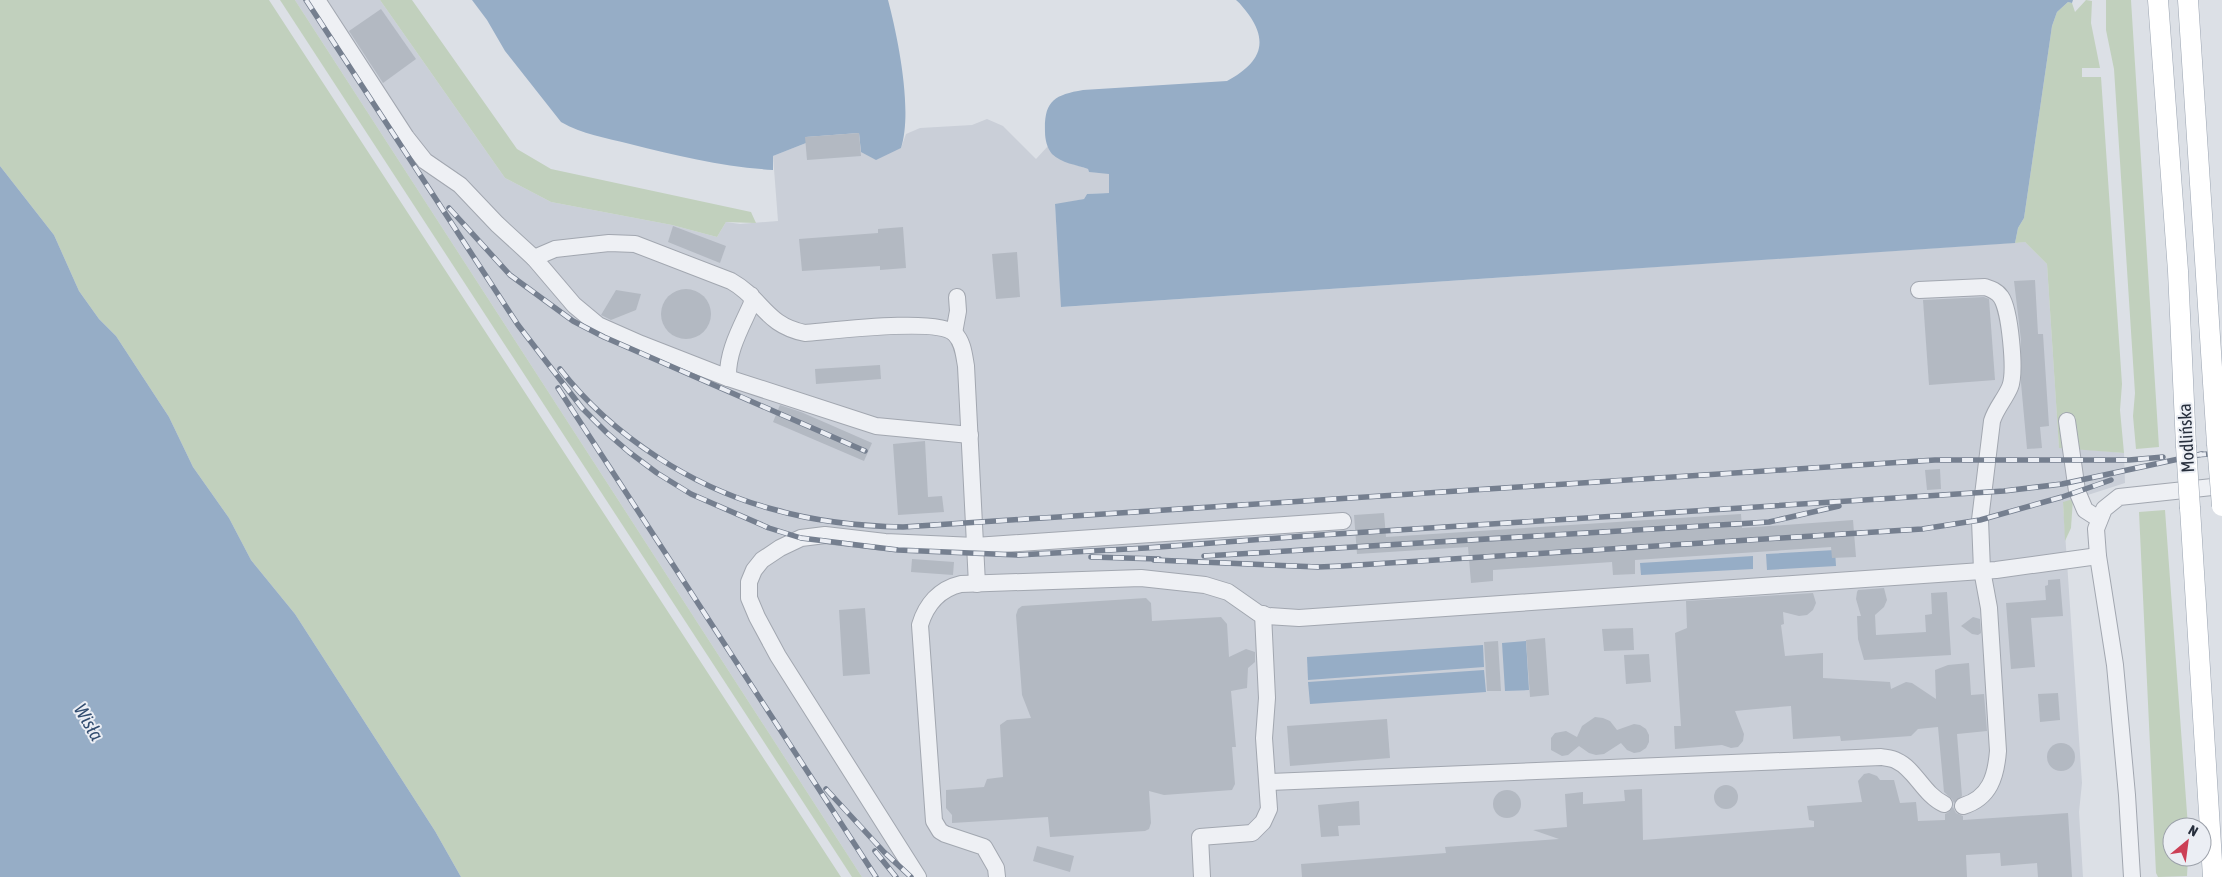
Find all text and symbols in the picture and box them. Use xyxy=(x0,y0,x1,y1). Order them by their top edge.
street label: Modlińska xyxy=(2174,403,2198,473)
water label: Wisła xyxy=(70,700,108,744)
north arrow xyxy=(2162,817,2212,867)
text: N xyxy=(2186,822,2201,840)

